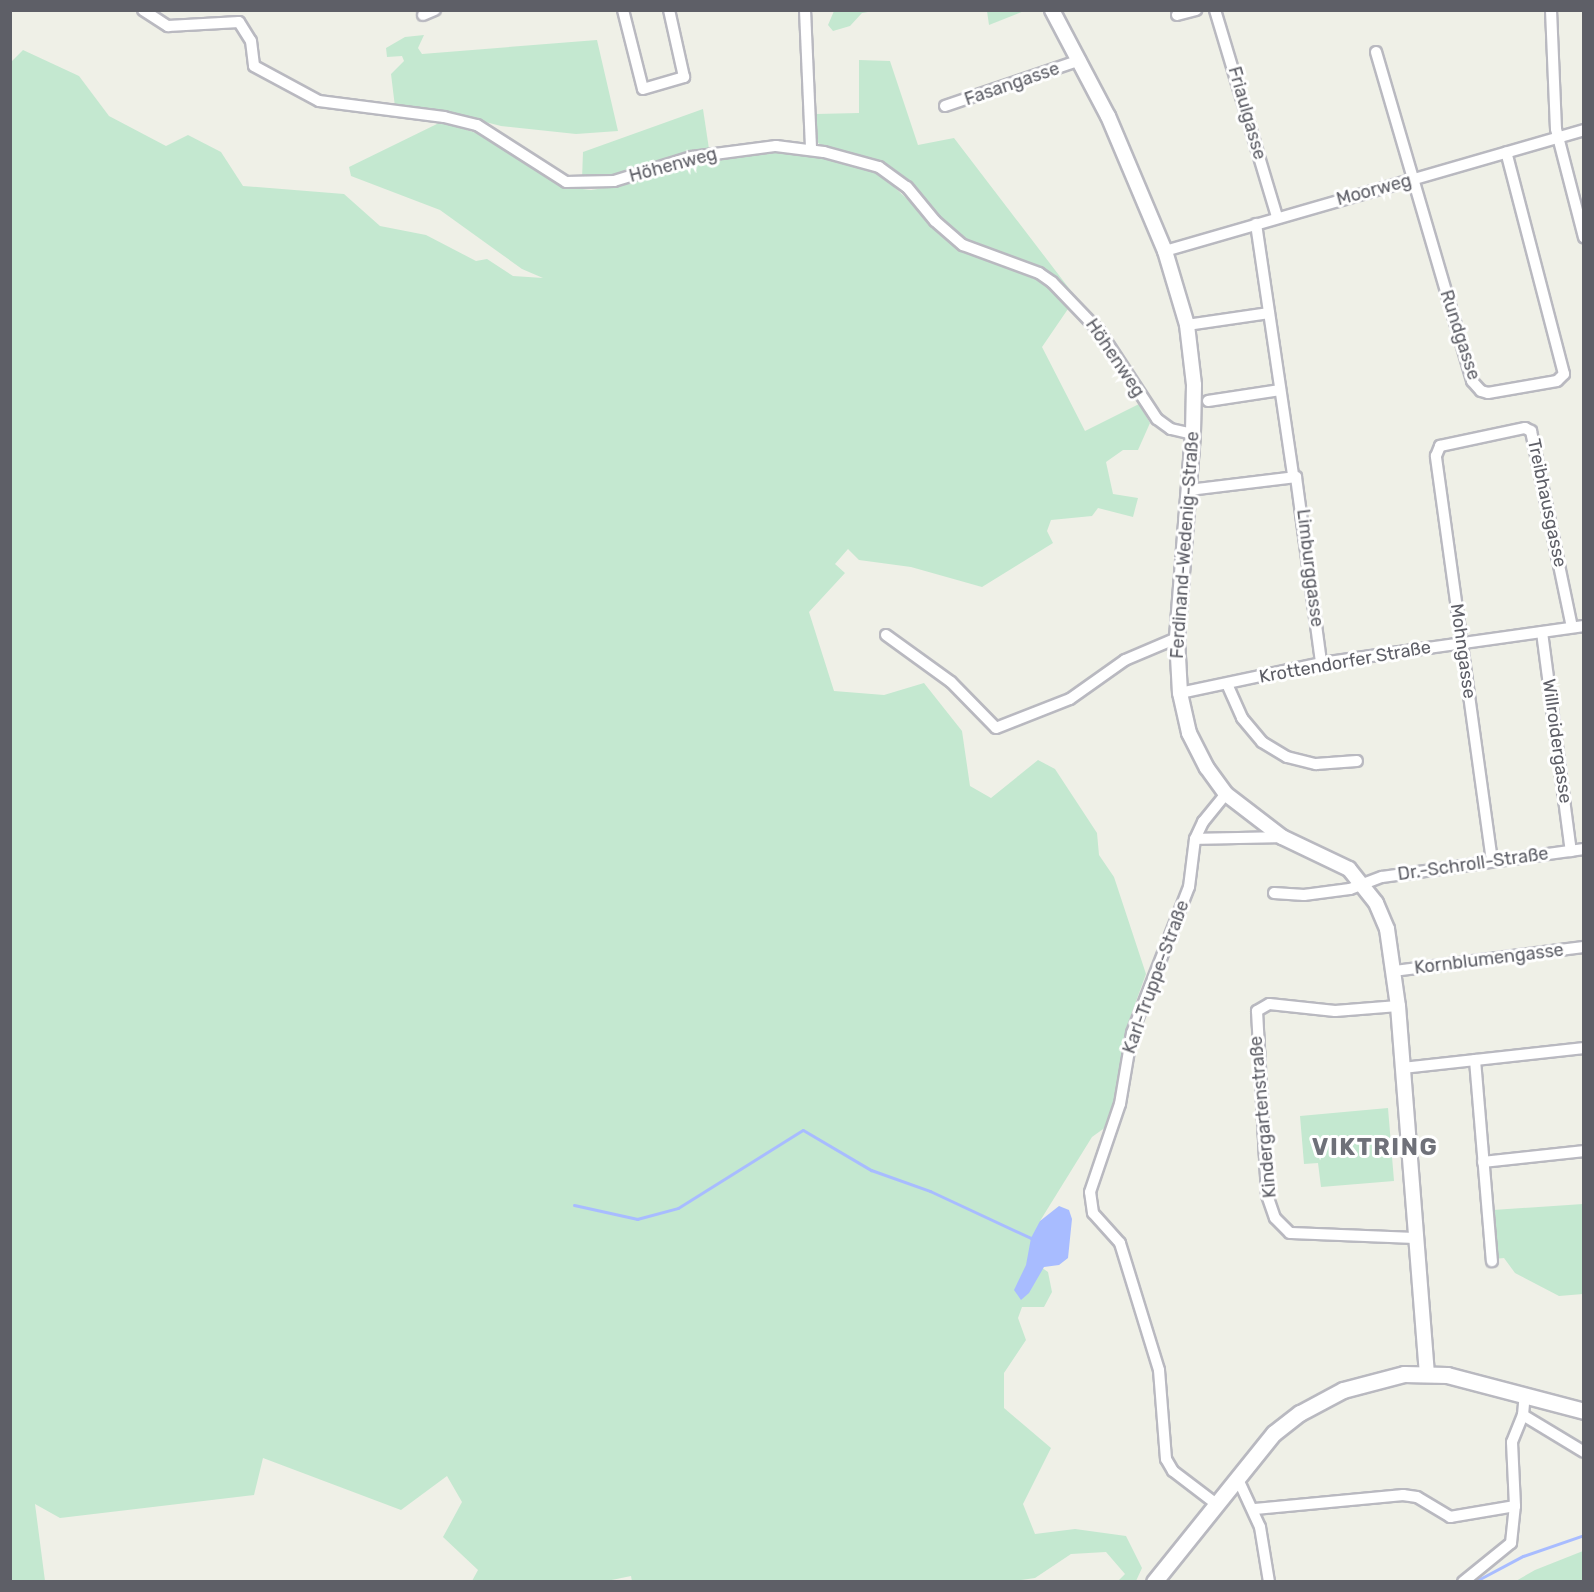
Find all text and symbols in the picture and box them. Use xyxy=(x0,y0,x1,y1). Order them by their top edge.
street label: Fasangasse xyxy=(962,58,1062,110)
street label: Friaulgasse xyxy=(1223,64,1271,162)
street label: Höhenweg xyxy=(627,143,719,187)
street label: Moorweg xyxy=(1334,170,1414,210)
street label: Rundgasse xyxy=(1435,287,1485,383)
street label: Höhenweg xyxy=(1081,315,1149,401)
street label: Ferdinand-Wedenig-Straße xyxy=(1166,431,1204,659)
street label: Treibhausgasse xyxy=(1523,437,1571,569)
street label: Limburggasse xyxy=(1292,508,1328,628)
street label: Mohngasse xyxy=(1446,602,1480,700)
street label: Krottendorfer Straße xyxy=(1257,636,1433,688)
street label: Willroidergasse xyxy=(1538,677,1576,805)
street label: Dr.-Schroll-Straße xyxy=(1396,843,1550,885)
street label: Karl-Truppe-Straße xyxy=(1118,897,1194,1057)
street label: Kornblumengasse xyxy=(1413,939,1565,979)
street label: Kindergartenstraße xyxy=(1245,1035,1281,1199)
district label: VIKTRING xyxy=(1312,1134,1438,1162)

